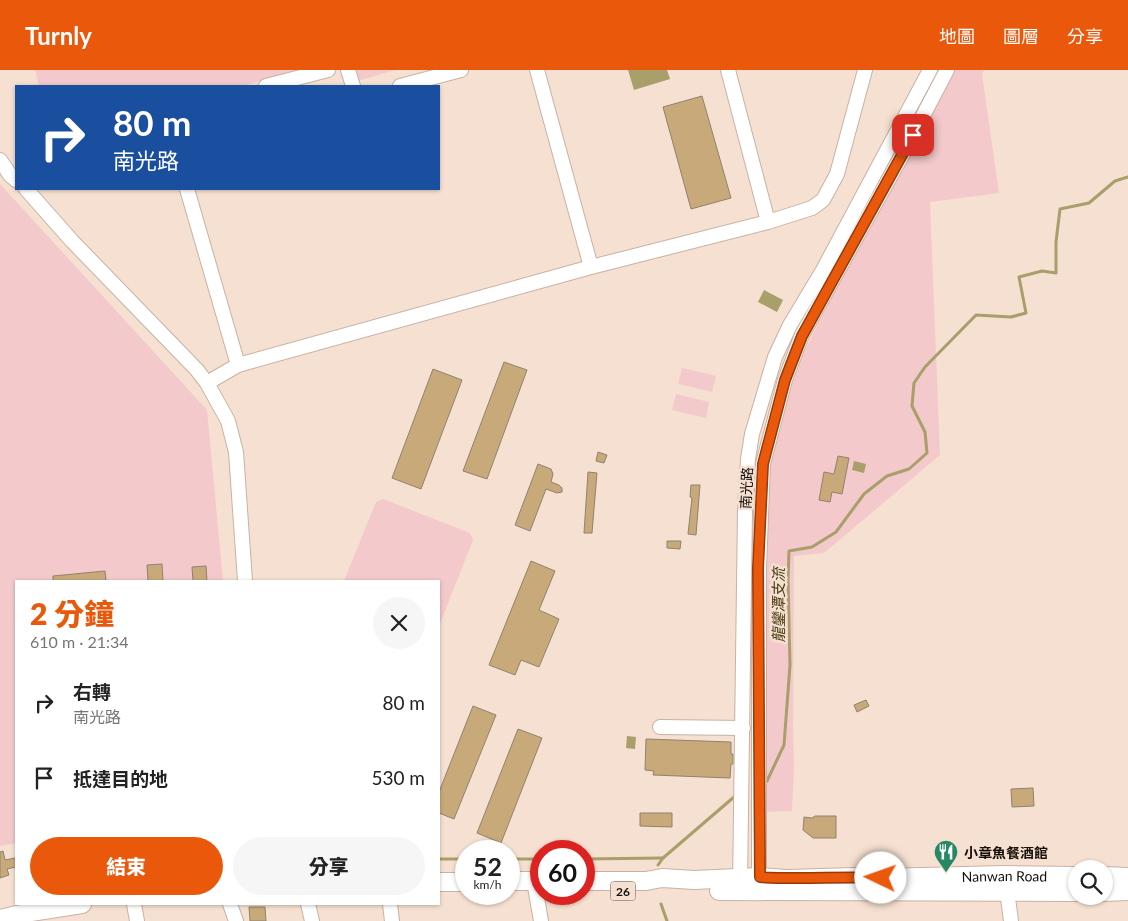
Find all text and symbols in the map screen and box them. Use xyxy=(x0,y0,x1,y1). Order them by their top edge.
text: Turnly xyxy=(25,21,92,50)
text: 地圖 xyxy=(939,25,975,47)
text: 圖層 xyxy=(1003,25,1039,47)
text: 分享 xyxy=(1067,25,1103,47)
text: 80 m xyxy=(113,101,191,143)
icon: right xyxy=(30,105,95,170)
pin xyxy=(892,114,934,156)
icon: arrive xyxy=(899,121,927,149)
text: 南光路 xyxy=(113,147,179,174)
street label: 南光路 xyxy=(736,467,756,509)
water label: 龍鑾潭支流 xyxy=(769,566,787,643)
text: 2 分鐘 xyxy=(30,595,114,631)
button: close xyxy=(373,597,425,649)
text: 610 m · 21:34 xyxy=(30,632,129,651)
text: 右轉 xyxy=(73,680,111,703)
icon: right xyxy=(30,689,58,717)
text: 80 m xyxy=(382,691,425,714)
text: 南光路 xyxy=(73,707,121,726)
icon: arrive xyxy=(30,764,58,792)
text: 530 m xyxy=(371,766,425,789)
text: 抵達目的地 xyxy=(73,767,168,790)
button: 結束 xyxy=(30,837,223,895)
button: 分享 xyxy=(233,837,425,895)
restaurant icon: 小章魚餐酒館 xyxy=(933,839,959,873)
speed limit sign: 60 xyxy=(530,840,595,905)
place label: 小章魚餐酒館 xyxy=(964,844,1048,861)
text: 52 xyxy=(473,851,502,881)
position arrow xyxy=(854,851,906,903)
map controls xyxy=(1068,860,1113,905)
button: search xyxy=(1068,860,1113,905)
street label: Nanwan Road xyxy=(961,866,1047,885)
text: km/h xyxy=(473,877,502,892)
road number: 26 xyxy=(610,881,636,900)

